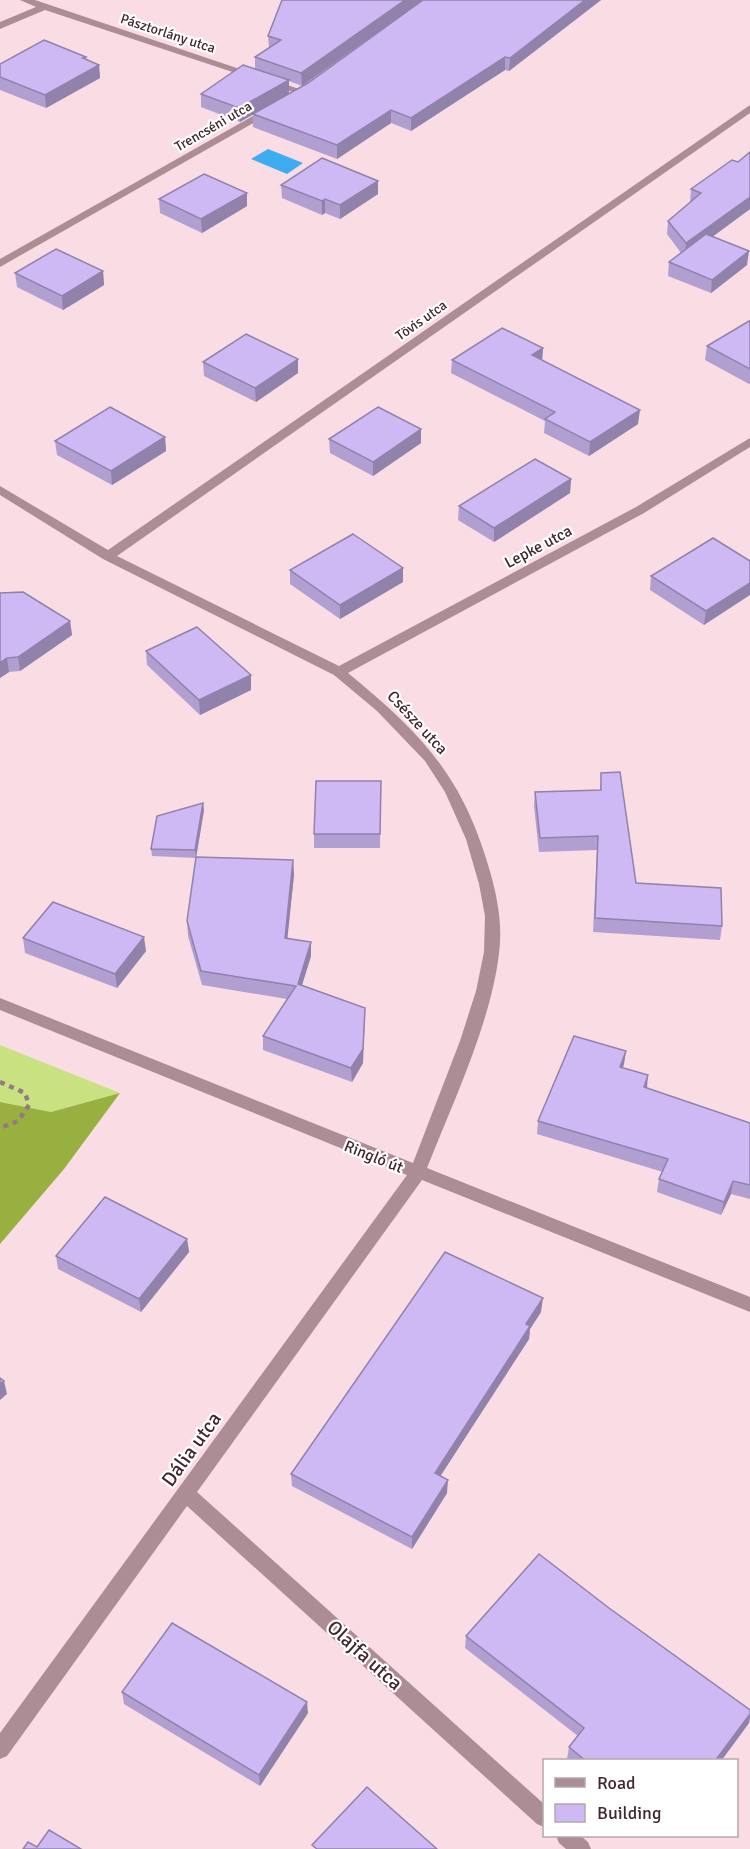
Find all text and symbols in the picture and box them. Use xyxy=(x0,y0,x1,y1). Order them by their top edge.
street label: Pásztorlány utca xyxy=(118,10,217,57)
street label: Trencséni utca xyxy=(172,98,255,155)
street label: Tövis utca xyxy=(392,297,450,344)
street label: Lepke utca xyxy=(501,521,576,573)
street label: Csésze utca xyxy=(383,687,452,759)
street label: Ringló út xyxy=(341,1136,406,1178)
street label: Dália utca xyxy=(156,1407,227,1491)
street label: Olajfa utca xyxy=(322,1615,408,1696)
legend xyxy=(543,1759,738,1837)
text: Road xyxy=(597,1772,636,1794)
text: Building xyxy=(597,1802,661,1824)

